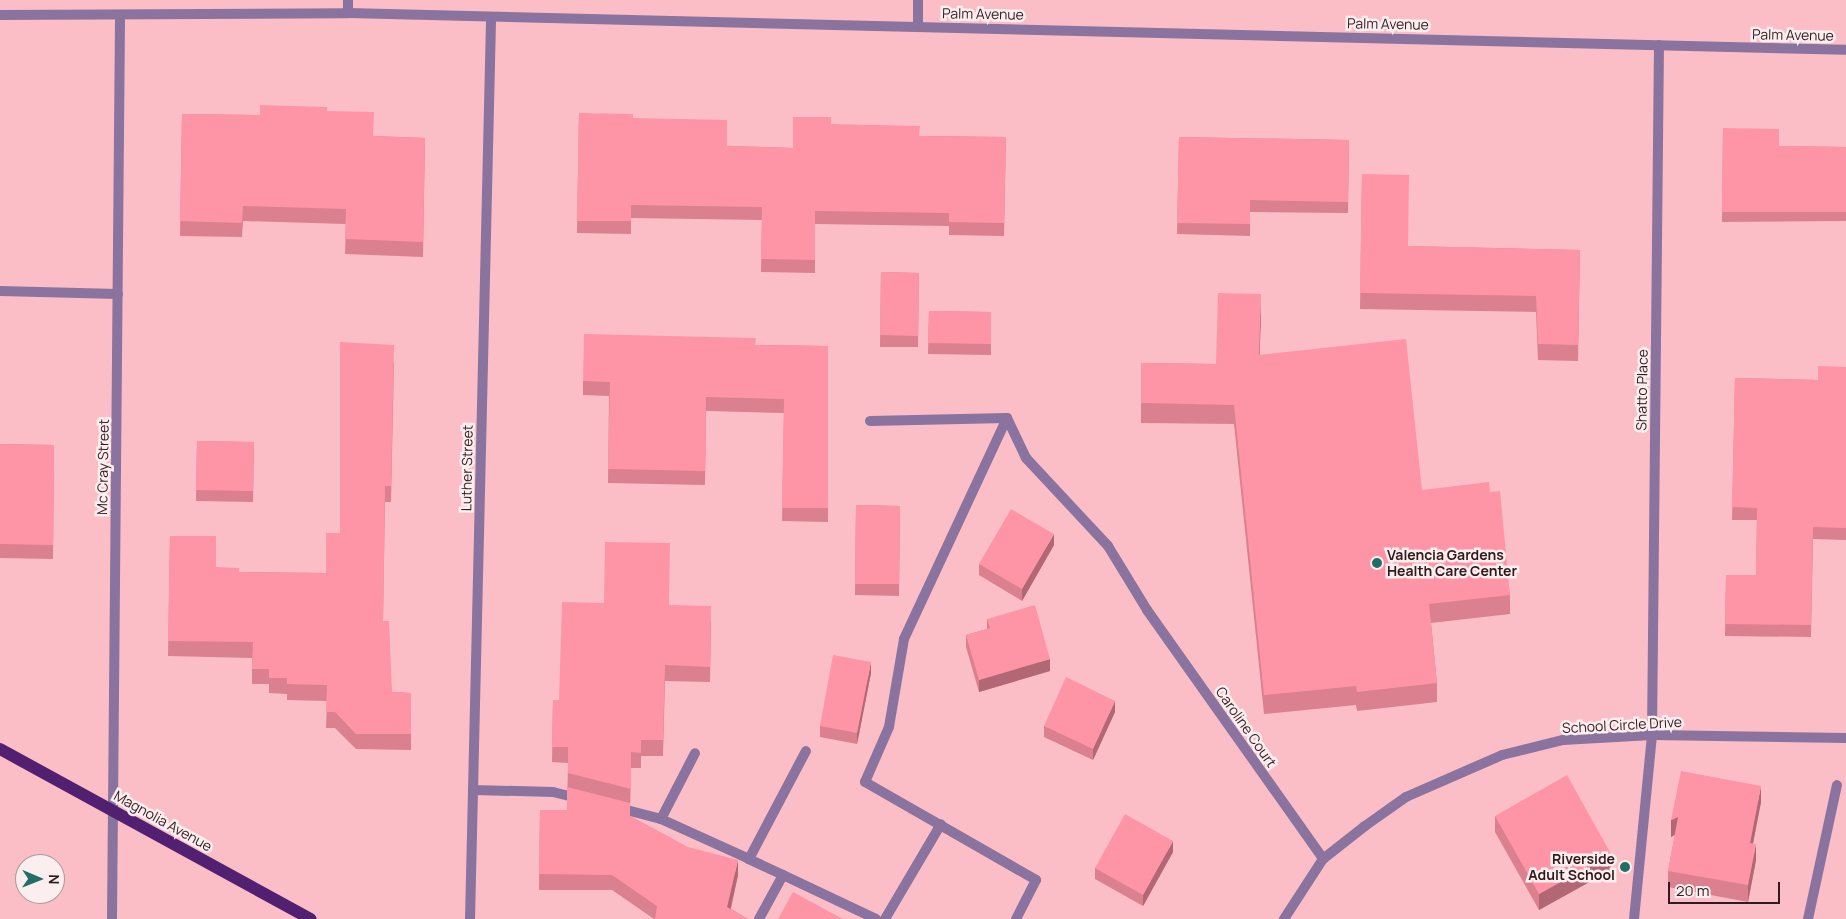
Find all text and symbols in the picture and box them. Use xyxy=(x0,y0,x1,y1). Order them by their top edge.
street label: Palm Avenue xyxy=(942,5,1024,23)
street label: Palm Avenue xyxy=(1347,15,1429,33)
street label: Palm Avenue xyxy=(1752,26,1834,44)
street label: Shatto Place xyxy=(1633,349,1651,431)
street label: Mc Cray Street xyxy=(94,419,112,515)
street label: Luther Street xyxy=(458,425,476,511)
place label: Valencia Gardens Health Care Center xyxy=(1387,547,1517,580)
marker: Valencia Gardens Health Care Center xyxy=(1371,557,1383,569)
street label: Caroline Court xyxy=(1212,684,1280,770)
street label: School Circle Drive xyxy=(1562,713,1682,737)
street label: Magnolia Avenue xyxy=(111,787,215,855)
place label: Riverside Adult School xyxy=(1528,851,1615,884)
north arrow xyxy=(15,854,65,904)
marker: Riverside Adult School xyxy=(1619,861,1631,873)
scale bar xyxy=(1671,872,1784,904)
text: N xyxy=(45,874,64,884)
text: 20 m xyxy=(1676,880,1709,901)

